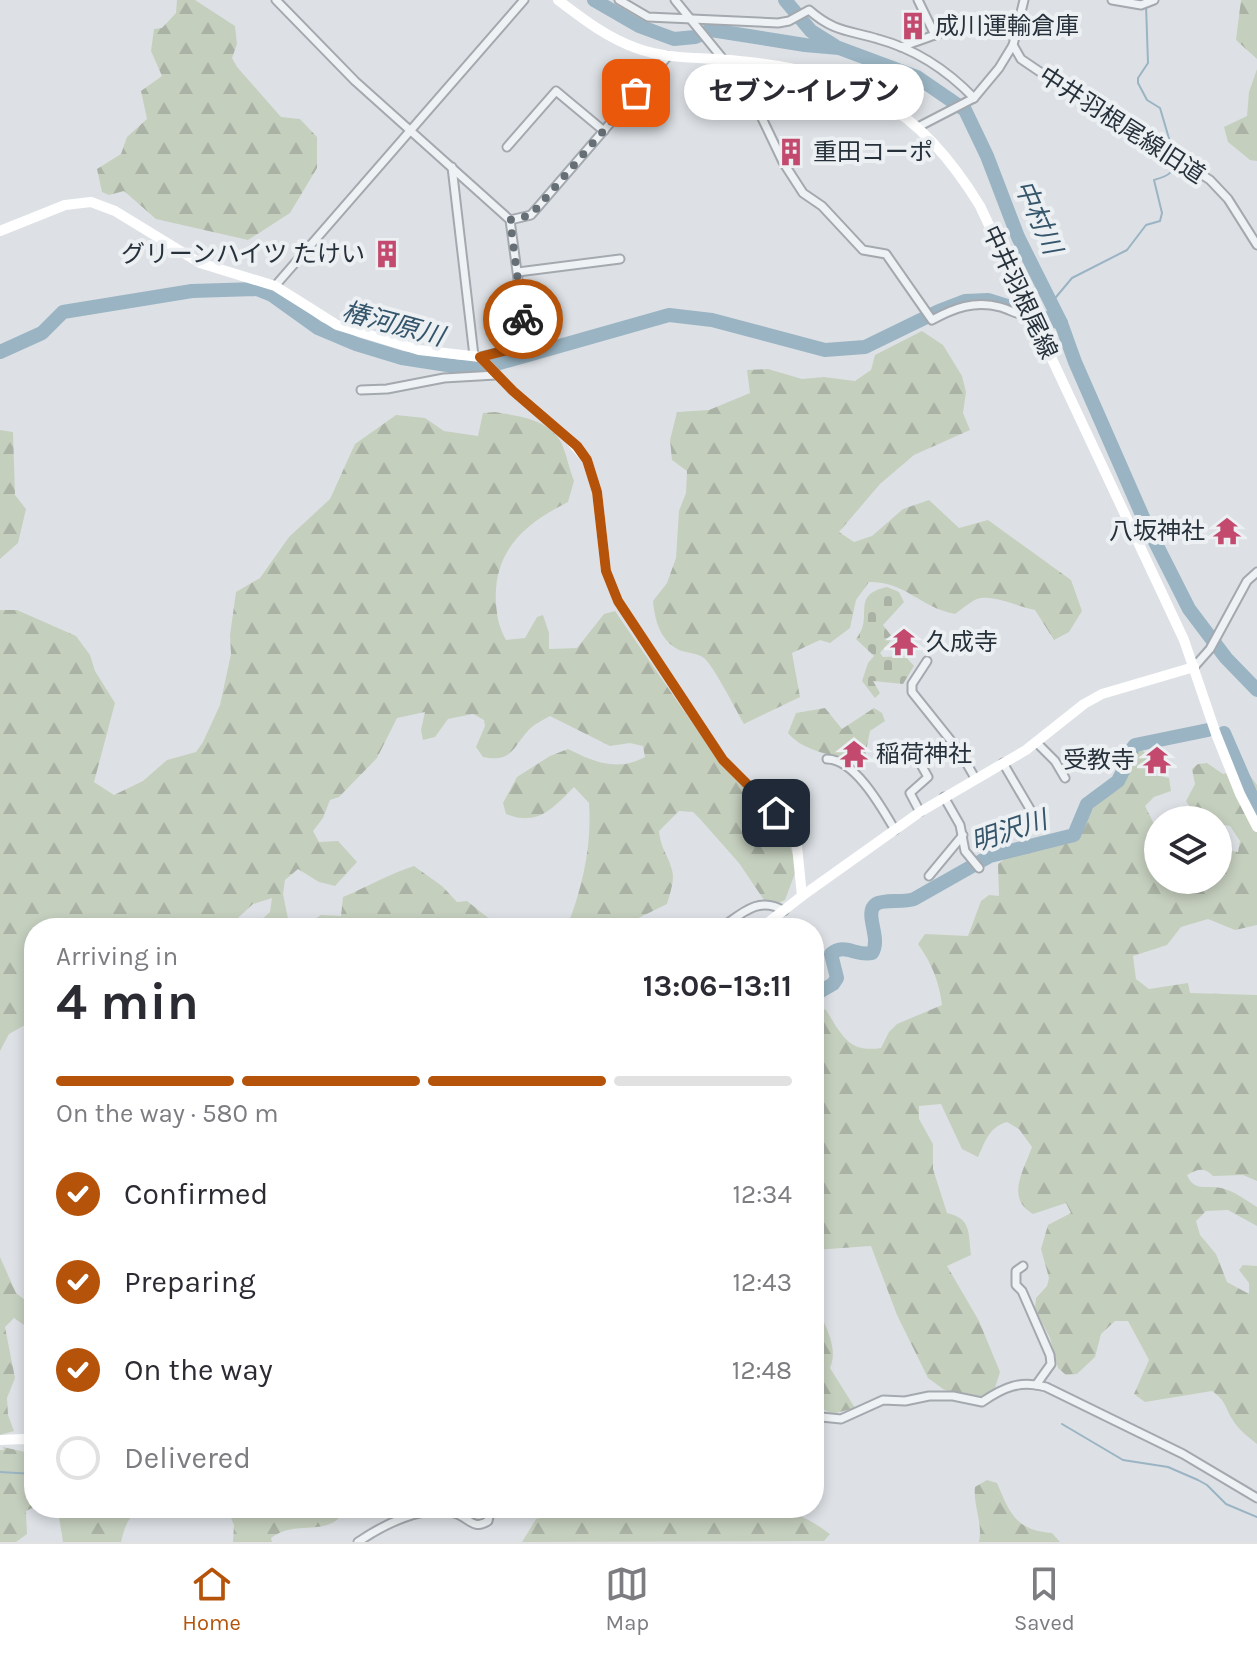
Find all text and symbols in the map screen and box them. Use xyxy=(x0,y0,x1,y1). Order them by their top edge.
building icon: 成川運輸倉庫 xyxy=(898,11,928,41)
place label: 成川運輸倉庫 xyxy=(935,12,1079,40)
pin xyxy=(602,59,670,127)
street label: 中井羽根尾線旧道 xyxy=(1034,61,1210,189)
callout: セブン-イレブン xyxy=(684,65,924,121)
icon: bag xyxy=(614,71,658,115)
text: セブン-イレブン xyxy=(708,76,900,107)
building icon: 重田コーポ xyxy=(776,137,806,167)
place label: 重田コーポ xyxy=(813,138,933,166)
water label: 中村川 xyxy=(1008,175,1069,262)
street label: 中井羽根尾線 xyxy=(977,221,1063,363)
building icon: グリーンハイツ たけい xyxy=(372,239,402,269)
place label: グリーンハイツ たけい xyxy=(121,240,365,268)
courier xyxy=(483,279,563,359)
water label: 椿河原川 xyxy=(339,296,450,353)
icon: bike xyxy=(501,297,545,341)
temple icon: 八坂神社 xyxy=(1212,516,1242,546)
place label: 八坂神社 xyxy=(1109,517,1205,545)
temple icon: 久成寺 xyxy=(889,627,919,657)
place label: 久成寺 xyxy=(926,628,998,656)
temple icon: 稲荷神社 xyxy=(839,739,869,769)
place label: 稲荷神社 xyxy=(876,740,972,768)
temple icon: 受教寺 xyxy=(1142,745,1172,775)
place label: 受教寺 xyxy=(1063,746,1135,774)
pin xyxy=(742,779,810,847)
icon: home xyxy=(754,791,798,835)
water label: 明沢川 xyxy=(967,803,1054,858)
map controls xyxy=(1144,806,1232,894)
button: layers xyxy=(1144,806,1232,894)
text: Arriving in xyxy=(56,941,178,972)
text: 13:06–13:11 xyxy=(643,968,792,1004)
text: 4 min xyxy=(56,971,199,1032)
text: On the way · 580 m xyxy=(56,1098,278,1129)
icon: check xyxy=(56,1172,100,1216)
text: Confirmed xyxy=(124,1176,268,1212)
text: 12:34 xyxy=(732,1179,792,1210)
icon: check xyxy=(56,1260,100,1304)
text: Preparing xyxy=(124,1264,256,1300)
text: 12:43 xyxy=(732,1267,792,1298)
icon: check xyxy=(56,1348,100,1392)
text: On the way xyxy=(124,1352,273,1388)
text: 12:48 xyxy=(732,1355,792,1386)
text: Delivered xyxy=(124,1440,251,1476)
tab: Home xyxy=(182,1562,241,1636)
tab: Map xyxy=(605,1562,649,1636)
tab: Saved xyxy=(1014,1562,1075,1636)

